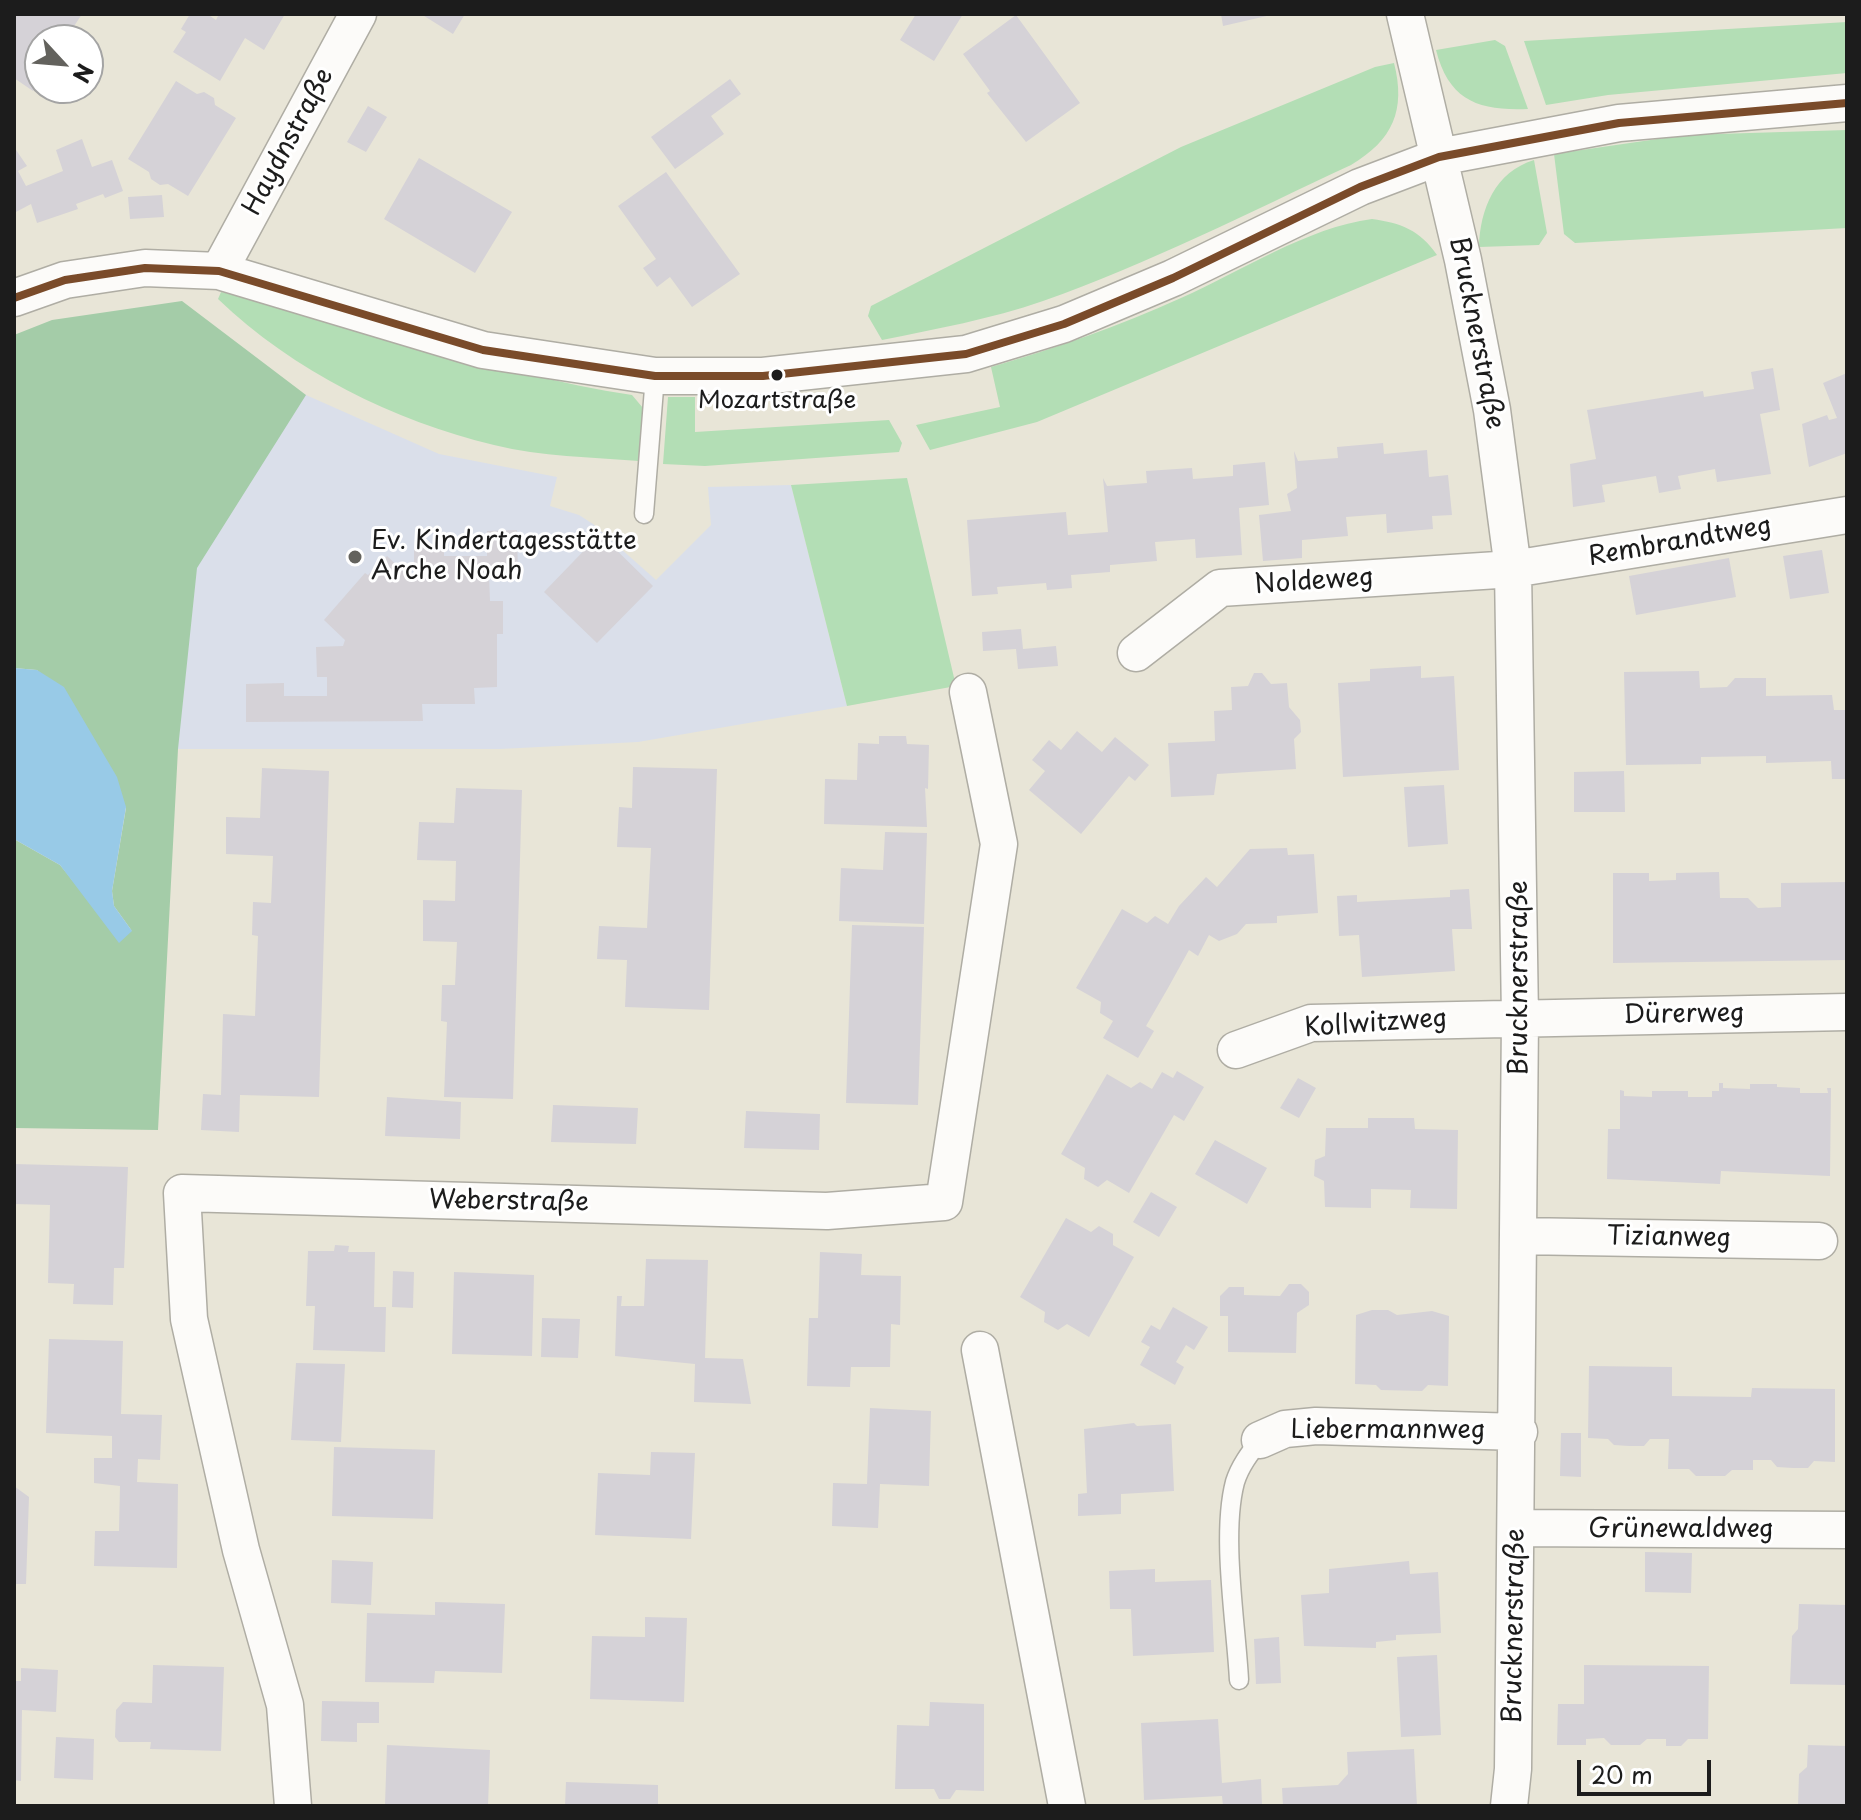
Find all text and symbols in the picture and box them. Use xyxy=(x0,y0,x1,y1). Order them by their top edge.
north arrow xyxy=(24,24,104,104)
text: N xyxy=(66,59,103,89)
street label: Haydnstraße xyxy=(237,63,341,221)
street label: Brucknerstraße xyxy=(1442,234,1510,432)
marker: Mozartstraße xyxy=(769,367,785,383)
place label: Mozartstraße xyxy=(698,387,856,415)
street label: Rembrandtweg xyxy=(1586,510,1774,574)
place label: Ev. Kindertagesstätte Arche Noah xyxy=(371,526,637,588)
marker: Ev. Kindertagesstätte Arche Noah xyxy=(346,548,364,566)
street label: Noldeweg xyxy=(1253,562,1375,602)
street label: Brucknerstraße xyxy=(1504,880,1536,1076)
street label: Dürerweg xyxy=(1623,998,1745,1032)
street label: Kollwitzweg xyxy=(1304,1003,1448,1045)
street label: Weberstraße xyxy=(429,1185,589,1219)
street label: Tizianweg xyxy=(1606,1221,1732,1255)
street label: Liebermannweg xyxy=(1291,1415,1485,1447)
street label: Grünewaldweg xyxy=(1588,1514,1774,1546)
street label: Brucknerstraße xyxy=(1498,1528,1532,1724)
scale bar xyxy=(1581,1744,1715,1794)
text: 20 m xyxy=(1591,1756,1653,1792)

